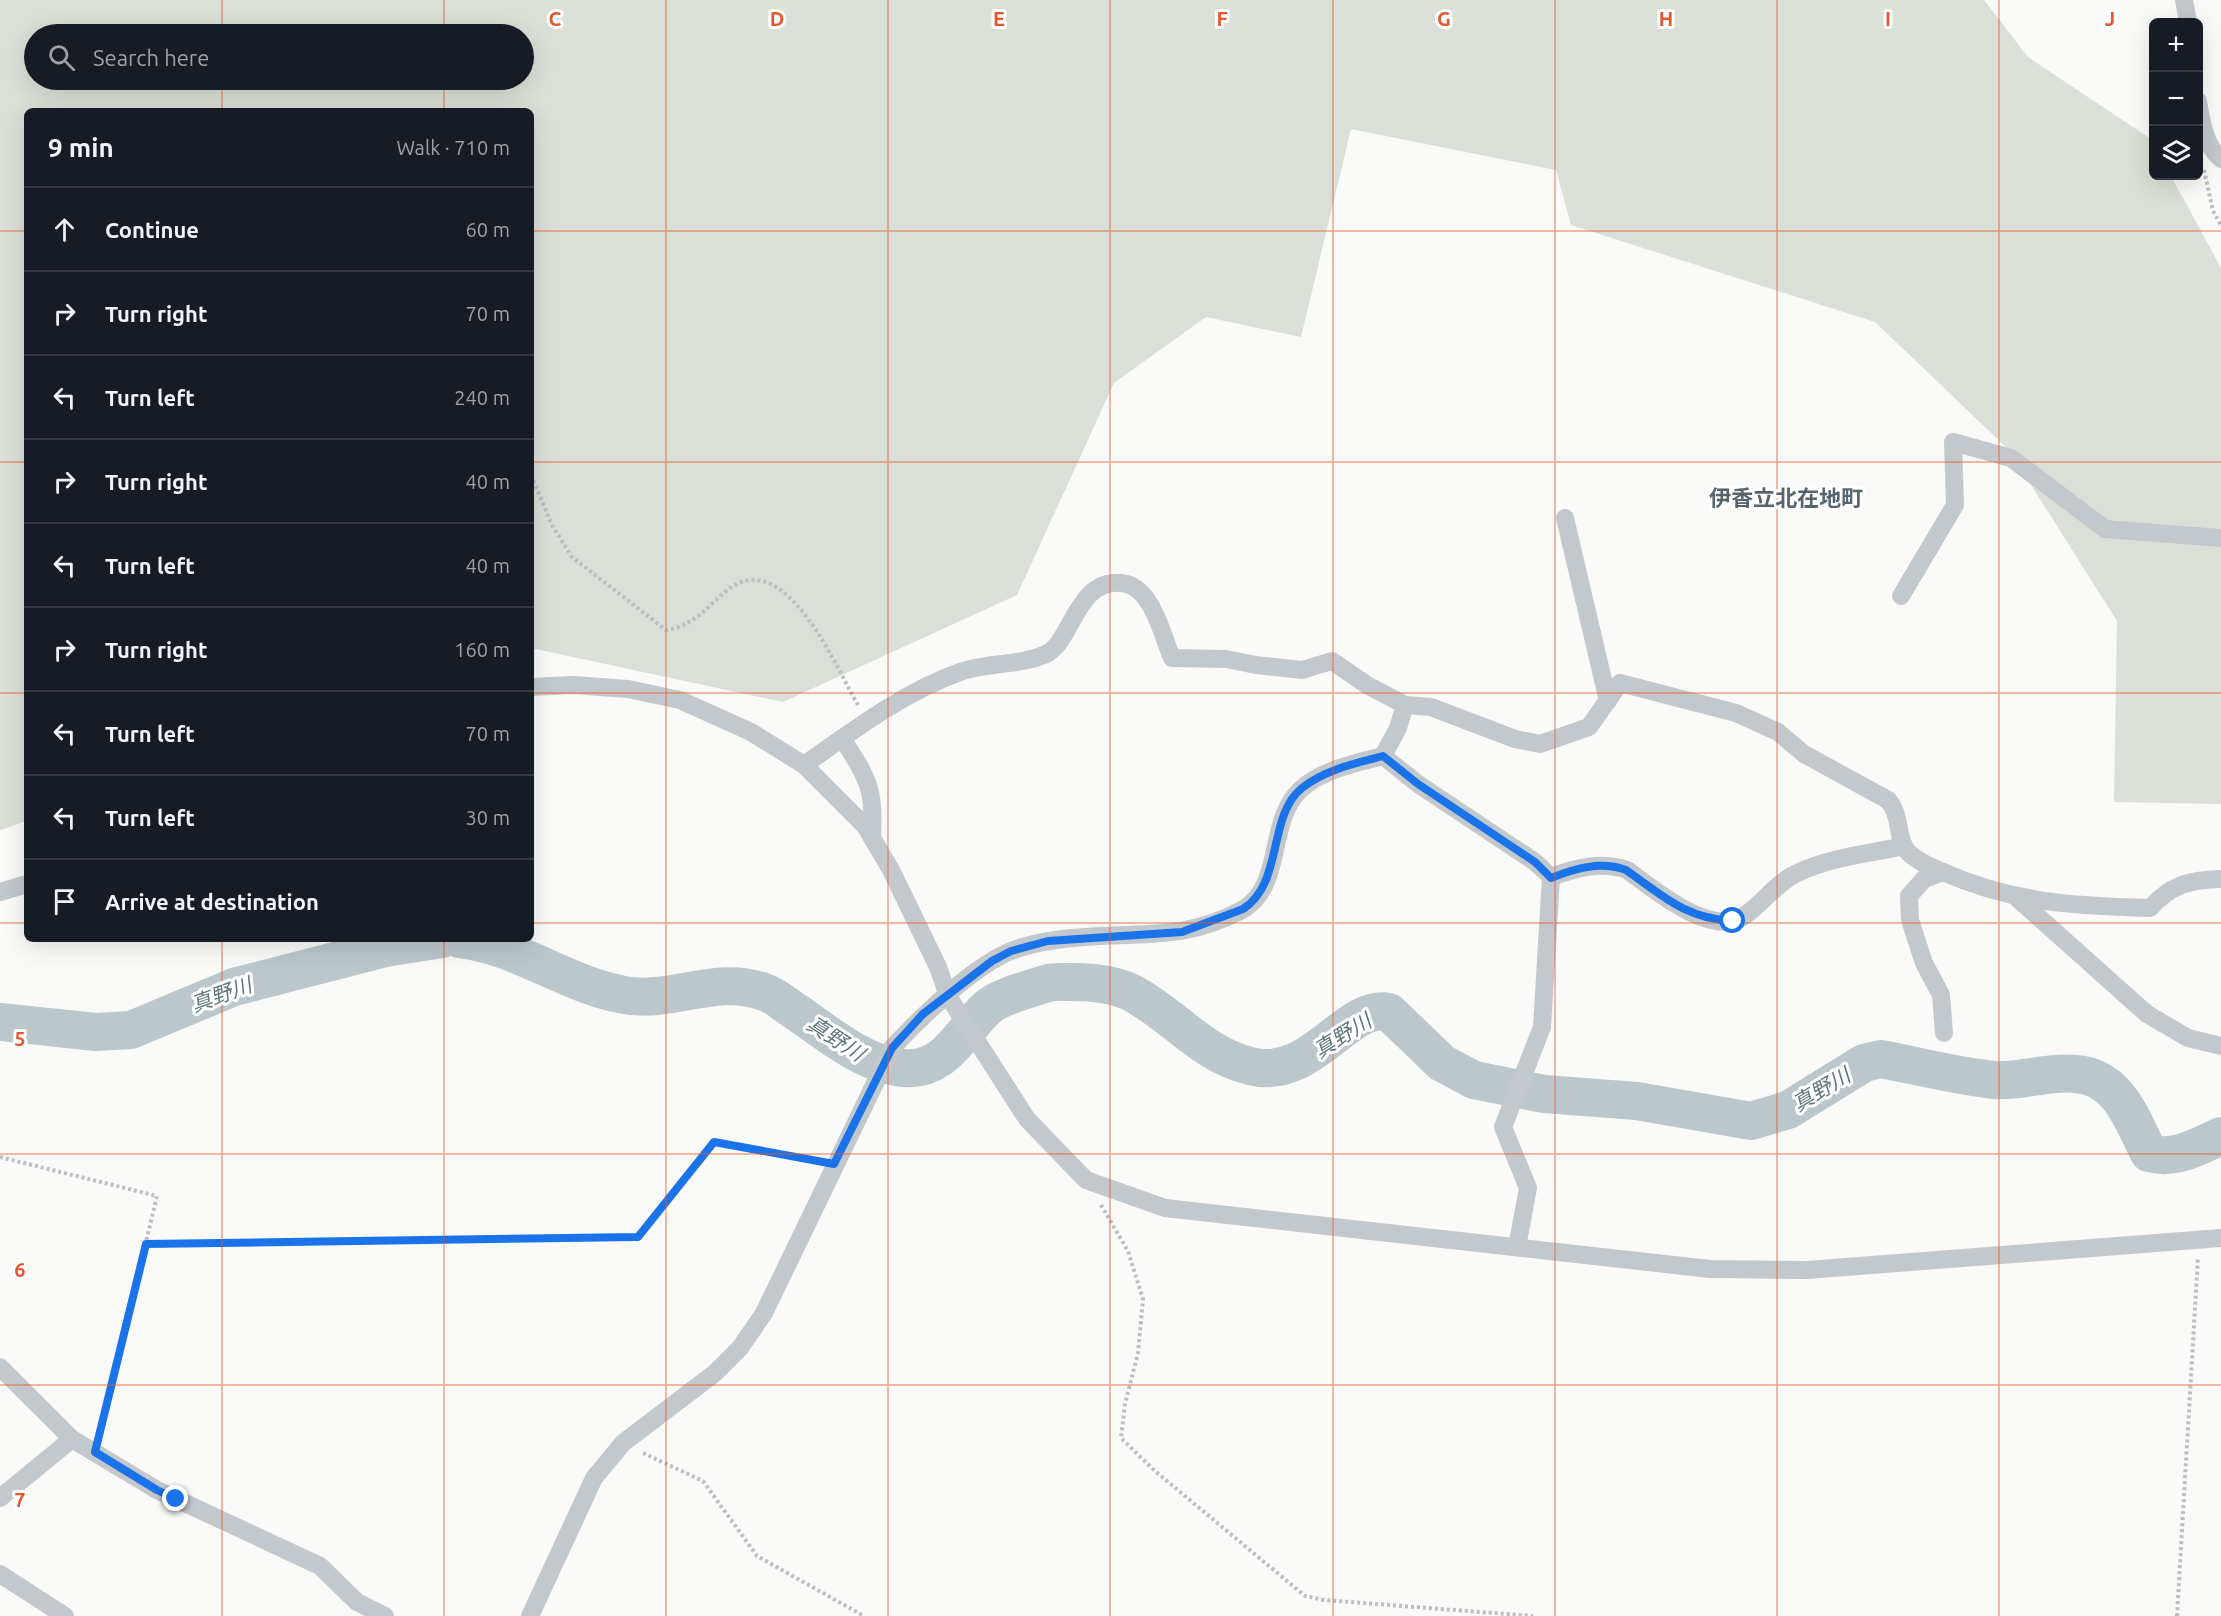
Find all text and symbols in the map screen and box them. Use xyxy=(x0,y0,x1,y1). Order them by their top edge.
text: C xyxy=(549,7,562,30)
text: D xyxy=(770,7,784,30)
text: E xyxy=(993,7,1005,30)
text: F xyxy=(1216,7,1228,30)
text: G xyxy=(1437,7,1451,30)
text: H xyxy=(1659,7,1673,30)
text: I xyxy=(1885,7,1891,30)
text: J xyxy=(2105,7,2115,30)
map controls xyxy=(2149,18,2203,180)
button: + xyxy=(2149,18,2203,72)
search box xyxy=(24,24,534,90)
icon: search xyxy=(45,41,78,74)
text: Search here xyxy=(93,45,209,70)
button: − xyxy=(2149,72,2203,126)
button: layers xyxy=(2149,126,2203,180)
text: 9 min xyxy=(48,133,114,162)
text: Walk · 710 m xyxy=(397,136,510,159)
icon: ahead xyxy=(48,213,81,246)
text: Continue xyxy=(105,217,199,242)
text: 60 m xyxy=(466,218,510,241)
icon: right xyxy=(48,297,81,330)
text: Turn right xyxy=(105,301,207,326)
text: 70 m xyxy=(466,302,510,325)
icon: left xyxy=(48,381,81,414)
text: Turn left xyxy=(105,385,195,410)
text: 240 m xyxy=(454,386,510,409)
icon: right xyxy=(48,465,81,498)
text: Turn right xyxy=(105,469,207,494)
text: 40 m xyxy=(466,470,510,493)
district label: 伊香立北在地町 xyxy=(1709,485,1863,510)
icon: left xyxy=(48,549,81,582)
text: Turn left xyxy=(105,553,195,578)
text: 40 m xyxy=(466,554,510,577)
icon: right xyxy=(48,633,81,666)
text: Turn right xyxy=(105,637,207,662)
text: 160 m xyxy=(454,638,510,661)
icon: left xyxy=(48,717,81,750)
text: Turn left xyxy=(105,721,195,746)
text: 70 m xyxy=(466,722,510,745)
icon: left xyxy=(48,801,81,834)
text: Turn left xyxy=(105,805,195,830)
text: 30 m xyxy=(466,806,510,829)
icon: arrive xyxy=(48,885,81,918)
text: Arrive at destination xyxy=(105,889,319,914)
route start xyxy=(1719,907,1745,933)
water label: 真野川 xyxy=(187,971,257,1016)
water label: 真野川 xyxy=(1309,1007,1377,1062)
water label: 真野川 xyxy=(803,1011,871,1066)
text: 5 xyxy=(14,1027,26,1050)
water label: 真野川 xyxy=(1788,1061,1856,1116)
text: 6 xyxy=(14,1258,26,1281)
route end xyxy=(162,1485,188,1511)
text: 7 xyxy=(14,1488,26,1511)

